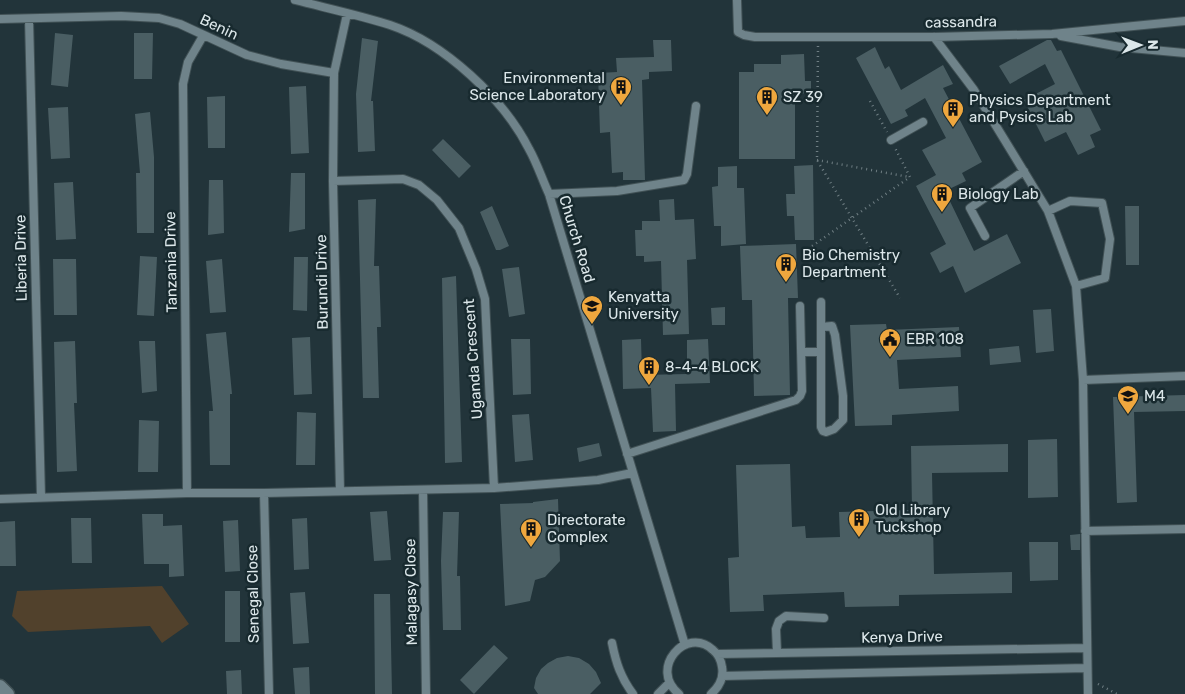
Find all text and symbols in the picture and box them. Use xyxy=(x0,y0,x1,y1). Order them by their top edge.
street label: Benin xyxy=(197,10,241,44)
street label: cassandra xyxy=(925,12,997,32)
north arrow xyxy=(1115,20,1165,70)
text: N xyxy=(1144,40,1161,50)
place label: Environmental Science Laboratory xyxy=(469,69,605,104)
building icon: Environmental Science Laboratory xyxy=(609,75,633,106)
building icon: SZ 39 xyxy=(755,85,779,116)
place label: SZ 39 xyxy=(783,88,823,106)
place label: Physics Department and Pysics Lab xyxy=(969,91,1111,126)
building icon: Physics Department and Pysics Lab xyxy=(941,97,965,128)
building icon: Biology Lab xyxy=(930,182,954,213)
place label: Biology Lab xyxy=(958,185,1039,203)
street label: Church Road xyxy=(555,193,599,285)
street label: Tanzania Drive xyxy=(161,211,181,313)
street label: Liberia Drive xyxy=(11,214,31,302)
street label: Burundi Drive xyxy=(312,234,332,330)
place label: Bio Chemistry Department xyxy=(802,246,900,281)
building icon: Bio Chemistry Department xyxy=(774,252,798,283)
place label: Kenyatta University xyxy=(608,288,679,323)
school or university icon: Kenyatta University xyxy=(580,294,604,325)
street label: Uganda Crescent xyxy=(460,298,486,420)
public building icon: EBR 108 xyxy=(878,327,902,358)
place label: EBR 108 xyxy=(906,330,964,348)
building icon: 8-4-4 BLOCK xyxy=(637,355,661,386)
place label: 8-4-4 BLOCK xyxy=(665,358,759,376)
school or university icon: M4 xyxy=(1116,384,1140,415)
place label: M4 xyxy=(1144,387,1165,405)
place label: Old Library Tuckshop xyxy=(875,501,950,536)
building icon: Old Library Tuckshop xyxy=(847,507,871,538)
place label: Directorate Complex xyxy=(547,511,626,546)
building icon: Directorate Complex xyxy=(519,517,543,548)
street label: Malagasy Close xyxy=(401,539,421,645)
street label: Senegal Close xyxy=(243,545,263,643)
street label: Kenya Drive xyxy=(861,627,943,647)

